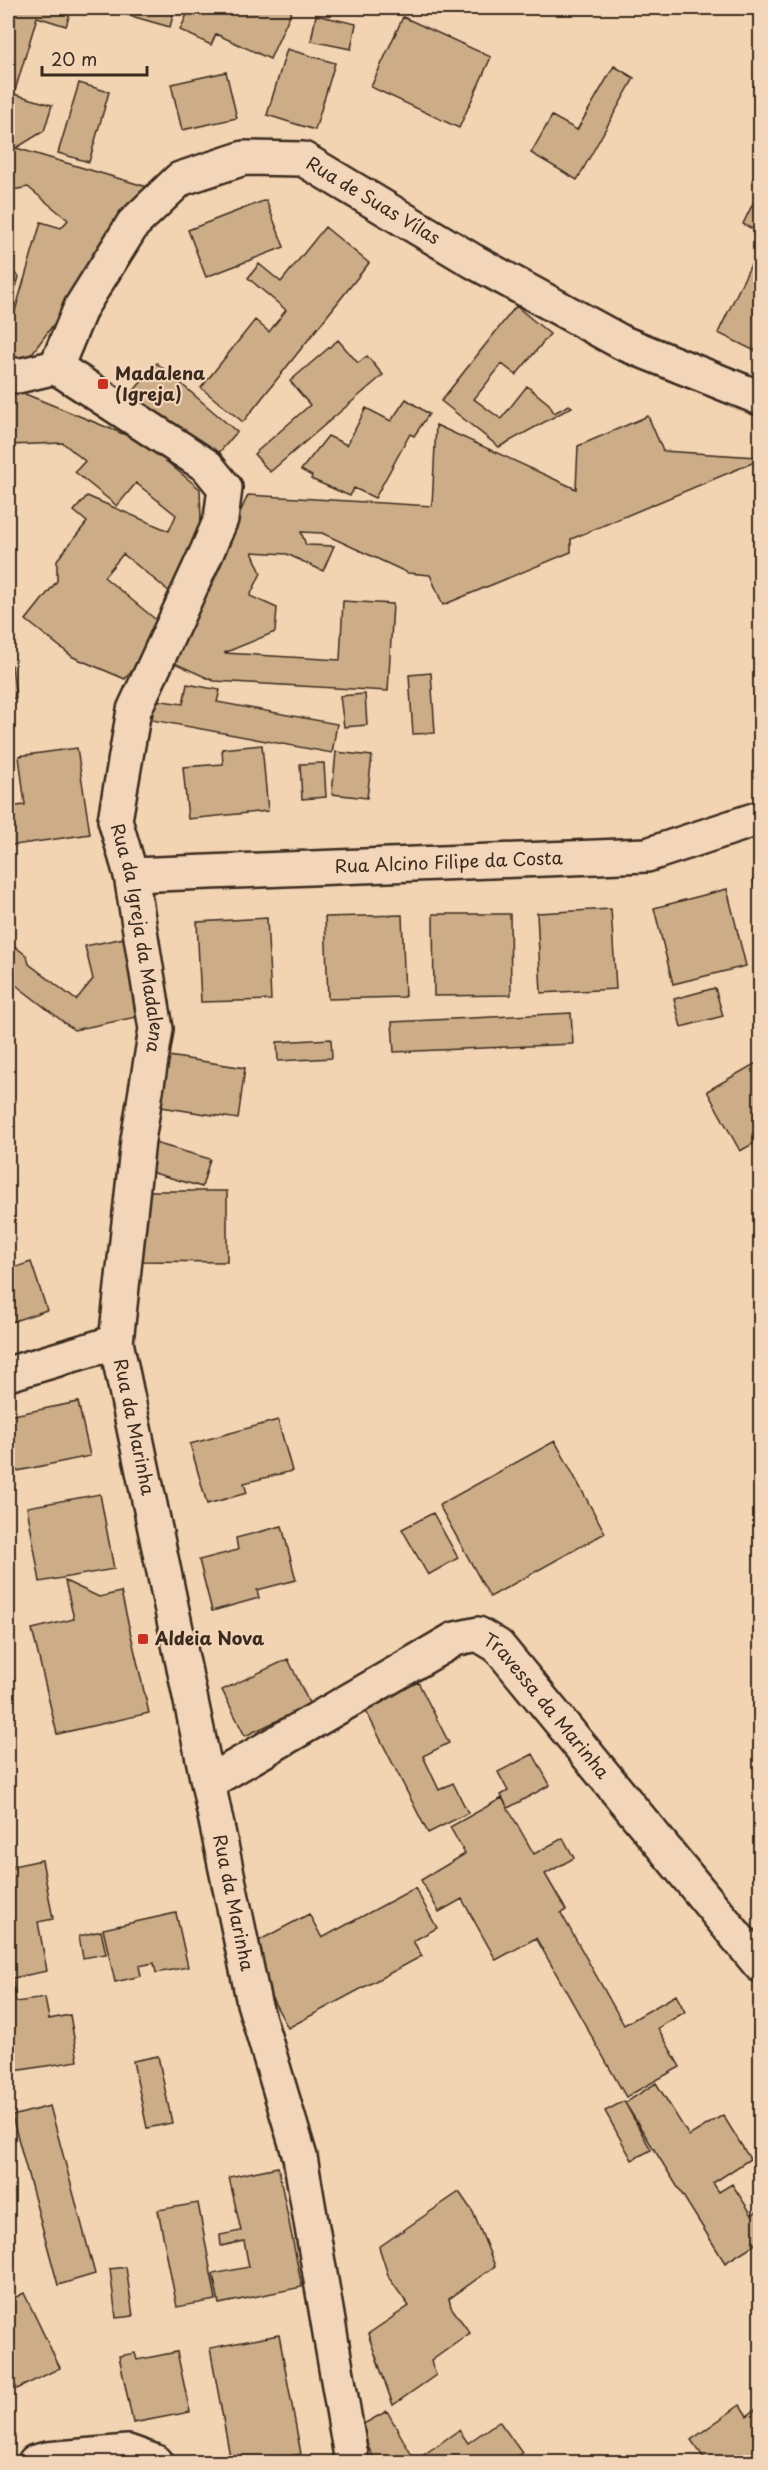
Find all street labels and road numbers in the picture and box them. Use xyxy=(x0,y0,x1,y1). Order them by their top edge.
street label: Rua de Suas Vílas xyxy=(302,149,446,250)
street label: Rua da Igreja da Madalena xyxy=(105,820,171,1056)
street label: Rua Alcino Filipe da Costa xyxy=(334,843,564,879)
street label: Rua da Marinha xyxy=(108,1356,163,1498)
street label: Travessa da Marinha xyxy=(479,1625,617,1785)
street label: Rua da Marinha xyxy=(207,1832,262,1974)

